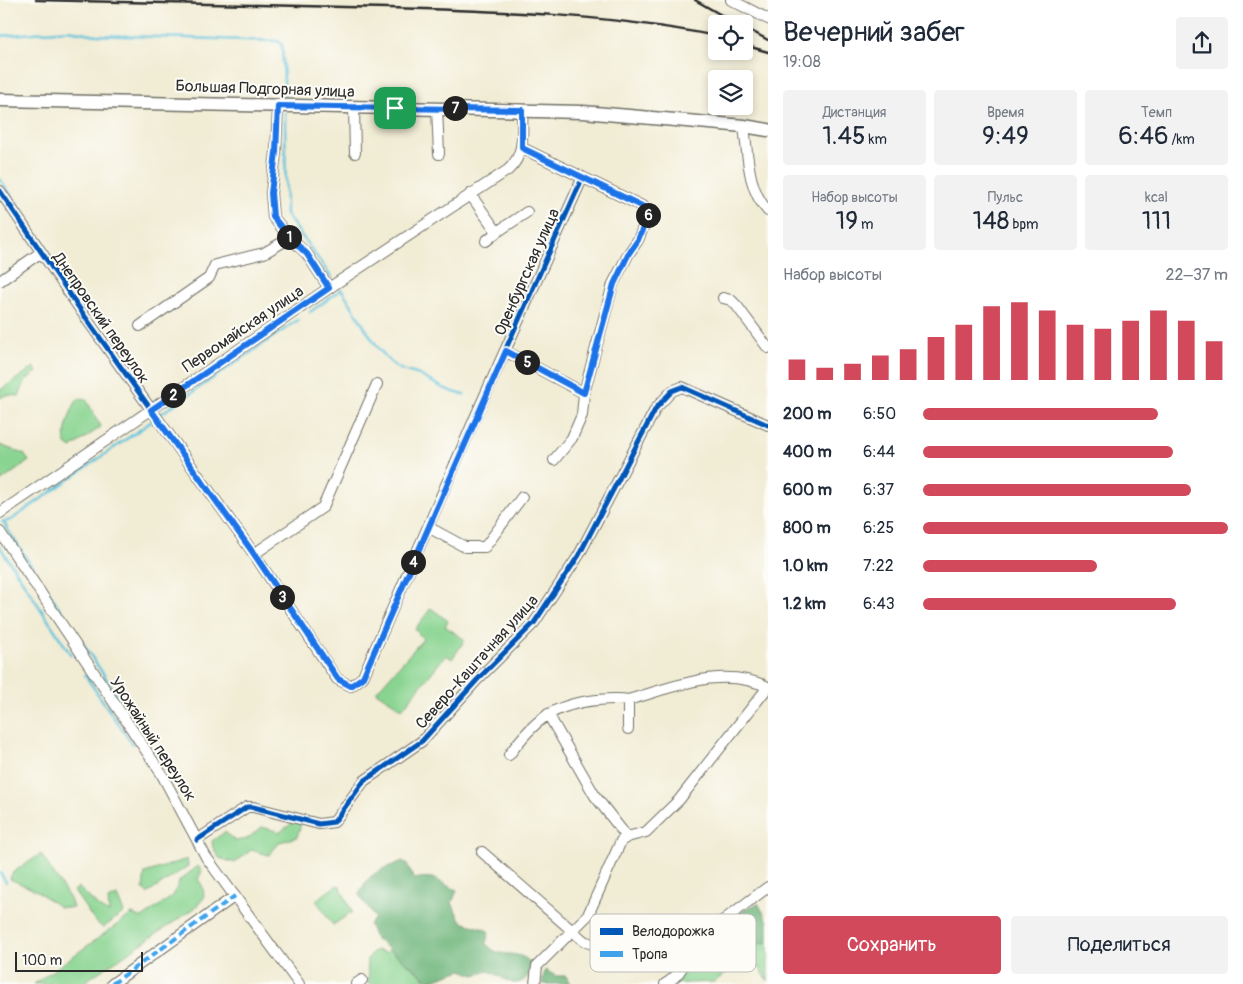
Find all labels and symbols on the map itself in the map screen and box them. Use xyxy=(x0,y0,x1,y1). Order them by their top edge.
street label: Большая Подгорная улица xyxy=(175,76,355,102)
pin xyxy=(374,87,416,129)
pin: 7 xyxy=(442,96,468,120)
pin: 6 xyxy=(636,202,660,228)
street label: Оренбургская улица xyxy=(490,205,564,339)
pin: 1 xyxy=(276,224,302,250)
street label: Днепровский переулок xyxy=(48,248,154,388)
street label: Первомайская улица xyxy=(179,281,307,377)
pin: 5 xyxy=(514,350,540,374)
pin: 2 xyxy=(160,382,186,408)
pin: 4 xyxy=(400,550,426,574)
pin: 3 xyxy=(270,584,294,610)
street label: Северо-Каштачная улица xyxy=(411,591,543,733)
street label: Урожайный переулок xyxy=(105,673,201,805)
legend xyxy=(590,914,756,972)
text: Велодорожка xyxy=(632,923,714,940)
text: Тропа xyxy=(632,946,668,963)
scale bar xyxy=(15,949,142,972)

